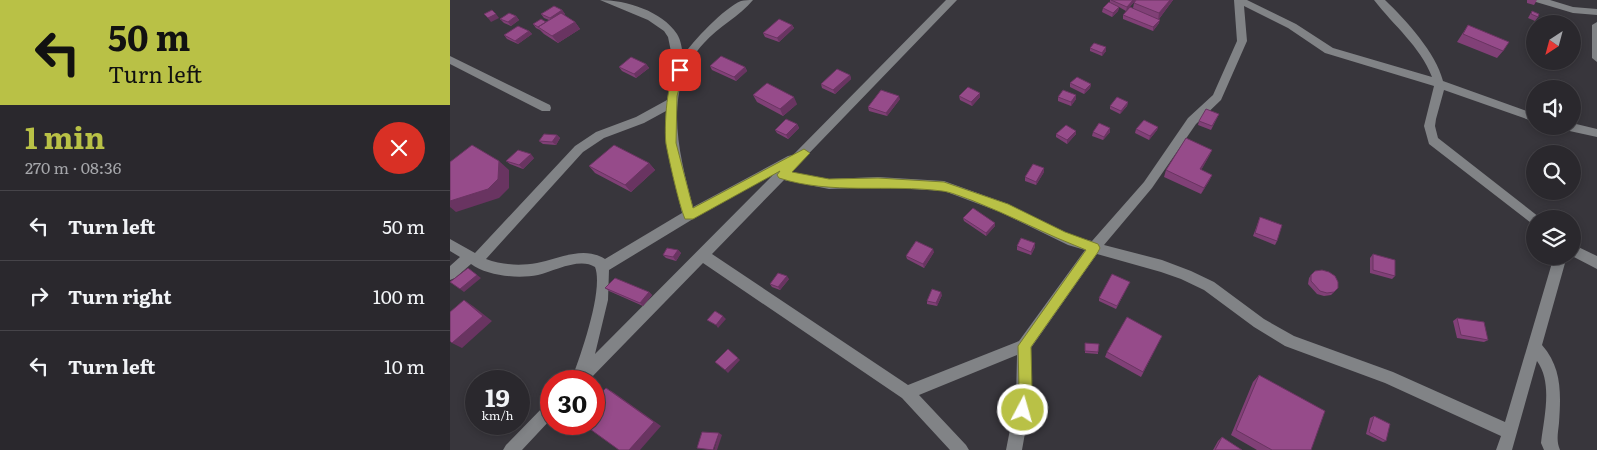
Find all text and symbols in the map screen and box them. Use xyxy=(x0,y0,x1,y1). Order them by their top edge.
text: 50 m xyxy=(108,10,191,62)
north arrow xyxy=(1526,15,1581,70)
map controls xyxy=(1526,15,1581,265)
icon: left xyxy=(25,20,90,85)
pin xyxy=(659,49,701,91)
icon: arrive xyxy=(666,56,694,84)
text: Turn left xyxy=(108,57,202,90)
button: sound xyxy=(1526,80,1581,135)
text: 1 min xyxy=(25,114,105,158)
button: close xyxy=(373,122,425,174)
button: search xyxy=(1526,145,1581,200)
text: 270 m · 08:36 xyxy=(25,155,121,179)
button: layers xyxy=(1526,210,1581,265)
icon: left xyxy=(25,212,53,240)
text: Turn left xyxy=(68,212,155,240)
text: 50 m xyxy=(382,212,425,240)
icon: right xyxy=(25,282,53,310)
text: Turn right xyxy=(68,282,172,310)
text: 100 m xyxy=(373,282,425,310)
icon: left xyxy=(25,352,53,380)
text: Turn left xyxy=(68,352,155,380)
text: 10 m xyxy=(384,352,425,380)
speed limit sign: 30 xyxy=(540,370,605,435)
text: 19 xyxy=(485,378,510,415)
position arrow xyxy=(996,383,1048,435)
text: km/h xyxy=(482,406,513,424)

